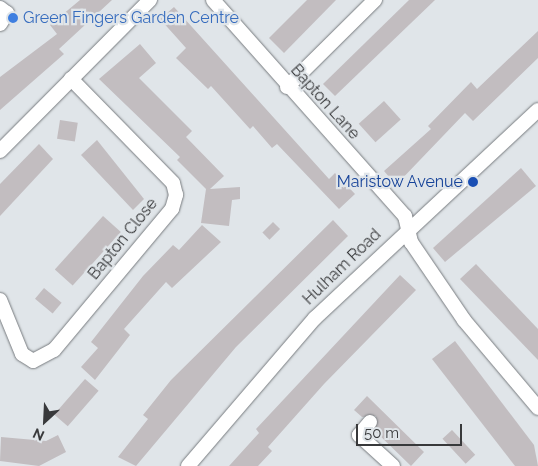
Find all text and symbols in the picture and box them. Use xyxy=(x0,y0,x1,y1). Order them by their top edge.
place label: Green Fingers Garden Centre xyxy=(23,8,239,28)
marker: Green Fingers Garden Centre xyxy=(7,12,19,24)
street label: Bapton Lane xyxy=(286,61,364,143)
place label: Maristow Avenue xyxy=(336,172,463,192)
marker: Maristow Avenue xyxy=(467,176,479,188)
street label: Bapton Close xyxy=(84,194,162,284)
street label: Hulham Road xyxy=(299,225,385,309)
north arrow xyxy=(20,396,70,446)
scale bar xyxy=(358,414,464,446)
text: 50 m xyxy=(364,424,399,442)
text: N xyxy=(30,425,47,444)

